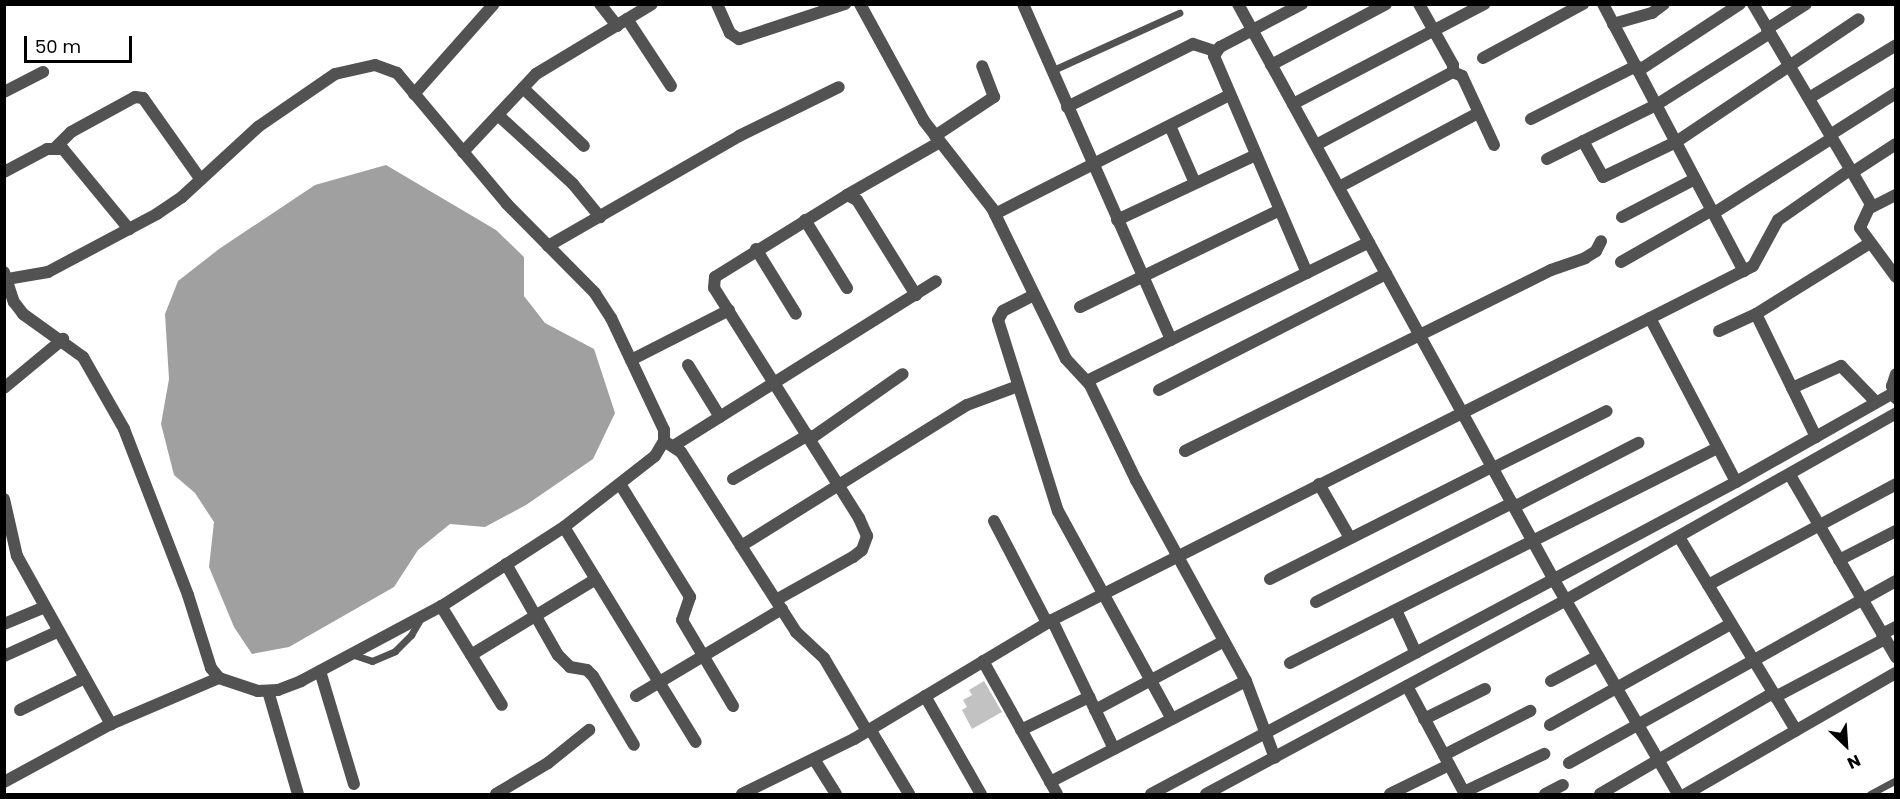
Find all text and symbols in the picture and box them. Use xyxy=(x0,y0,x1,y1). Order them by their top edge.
scale bar xyxy=(27,24,135,62)
text: 50 m xyxy=(35,34,81,59)
north arrow xyxy=(1816,715,1876,775)
text: N xyxy=(1844,749,1864,775)

